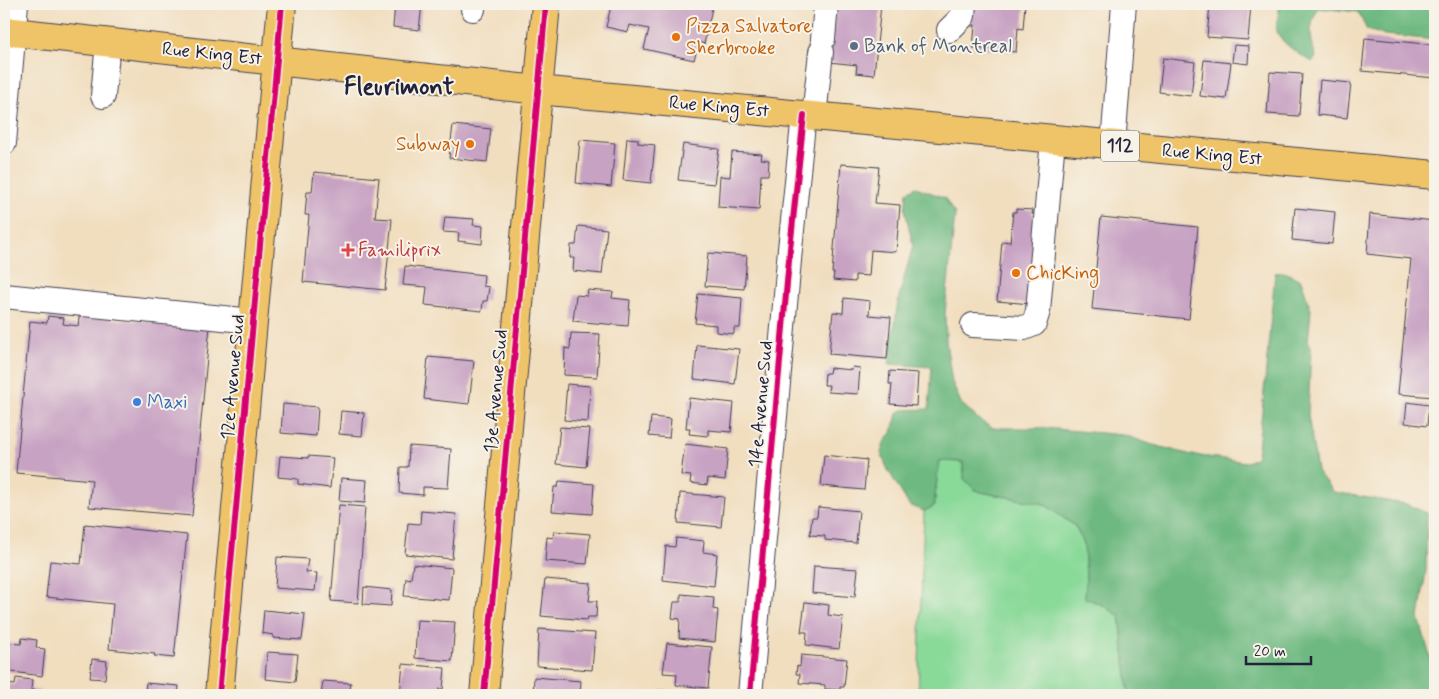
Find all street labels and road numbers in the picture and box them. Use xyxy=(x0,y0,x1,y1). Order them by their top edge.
street label: Rue King Est xyxy=(161,36,263,74)
street label: Rue King Est xyxy=(668,90,770,126)
road number: 112 xyxy=(1101,130,1139,162)
street label: Rue King Est xyxy=(1161,138,1263,174)
street label: 12e Avenue Sud xyxy=(215,313,251,441)
street label: 13e Avenue Sud xyxy=(478,328,514,454)
street label: 14e Avenue Sud xyxy=(743,339,779,469)

